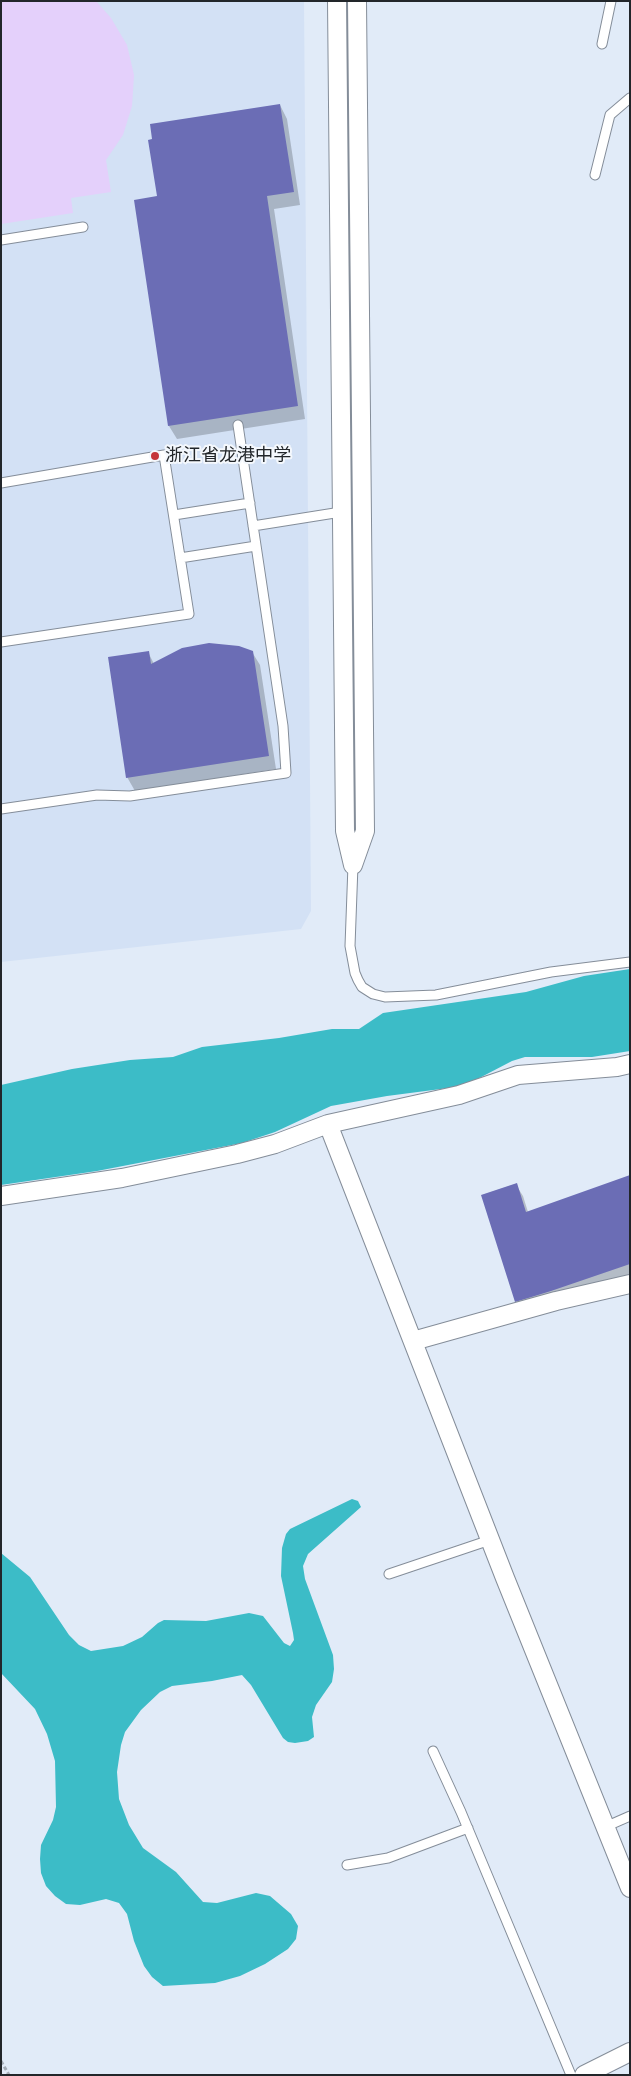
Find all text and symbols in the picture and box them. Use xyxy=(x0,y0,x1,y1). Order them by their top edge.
place label: 浙江省龙港中学 xyxy=(165,445,291,467)
marker: 浙江省龙港中学 xyxy=(149,450,161,462)

